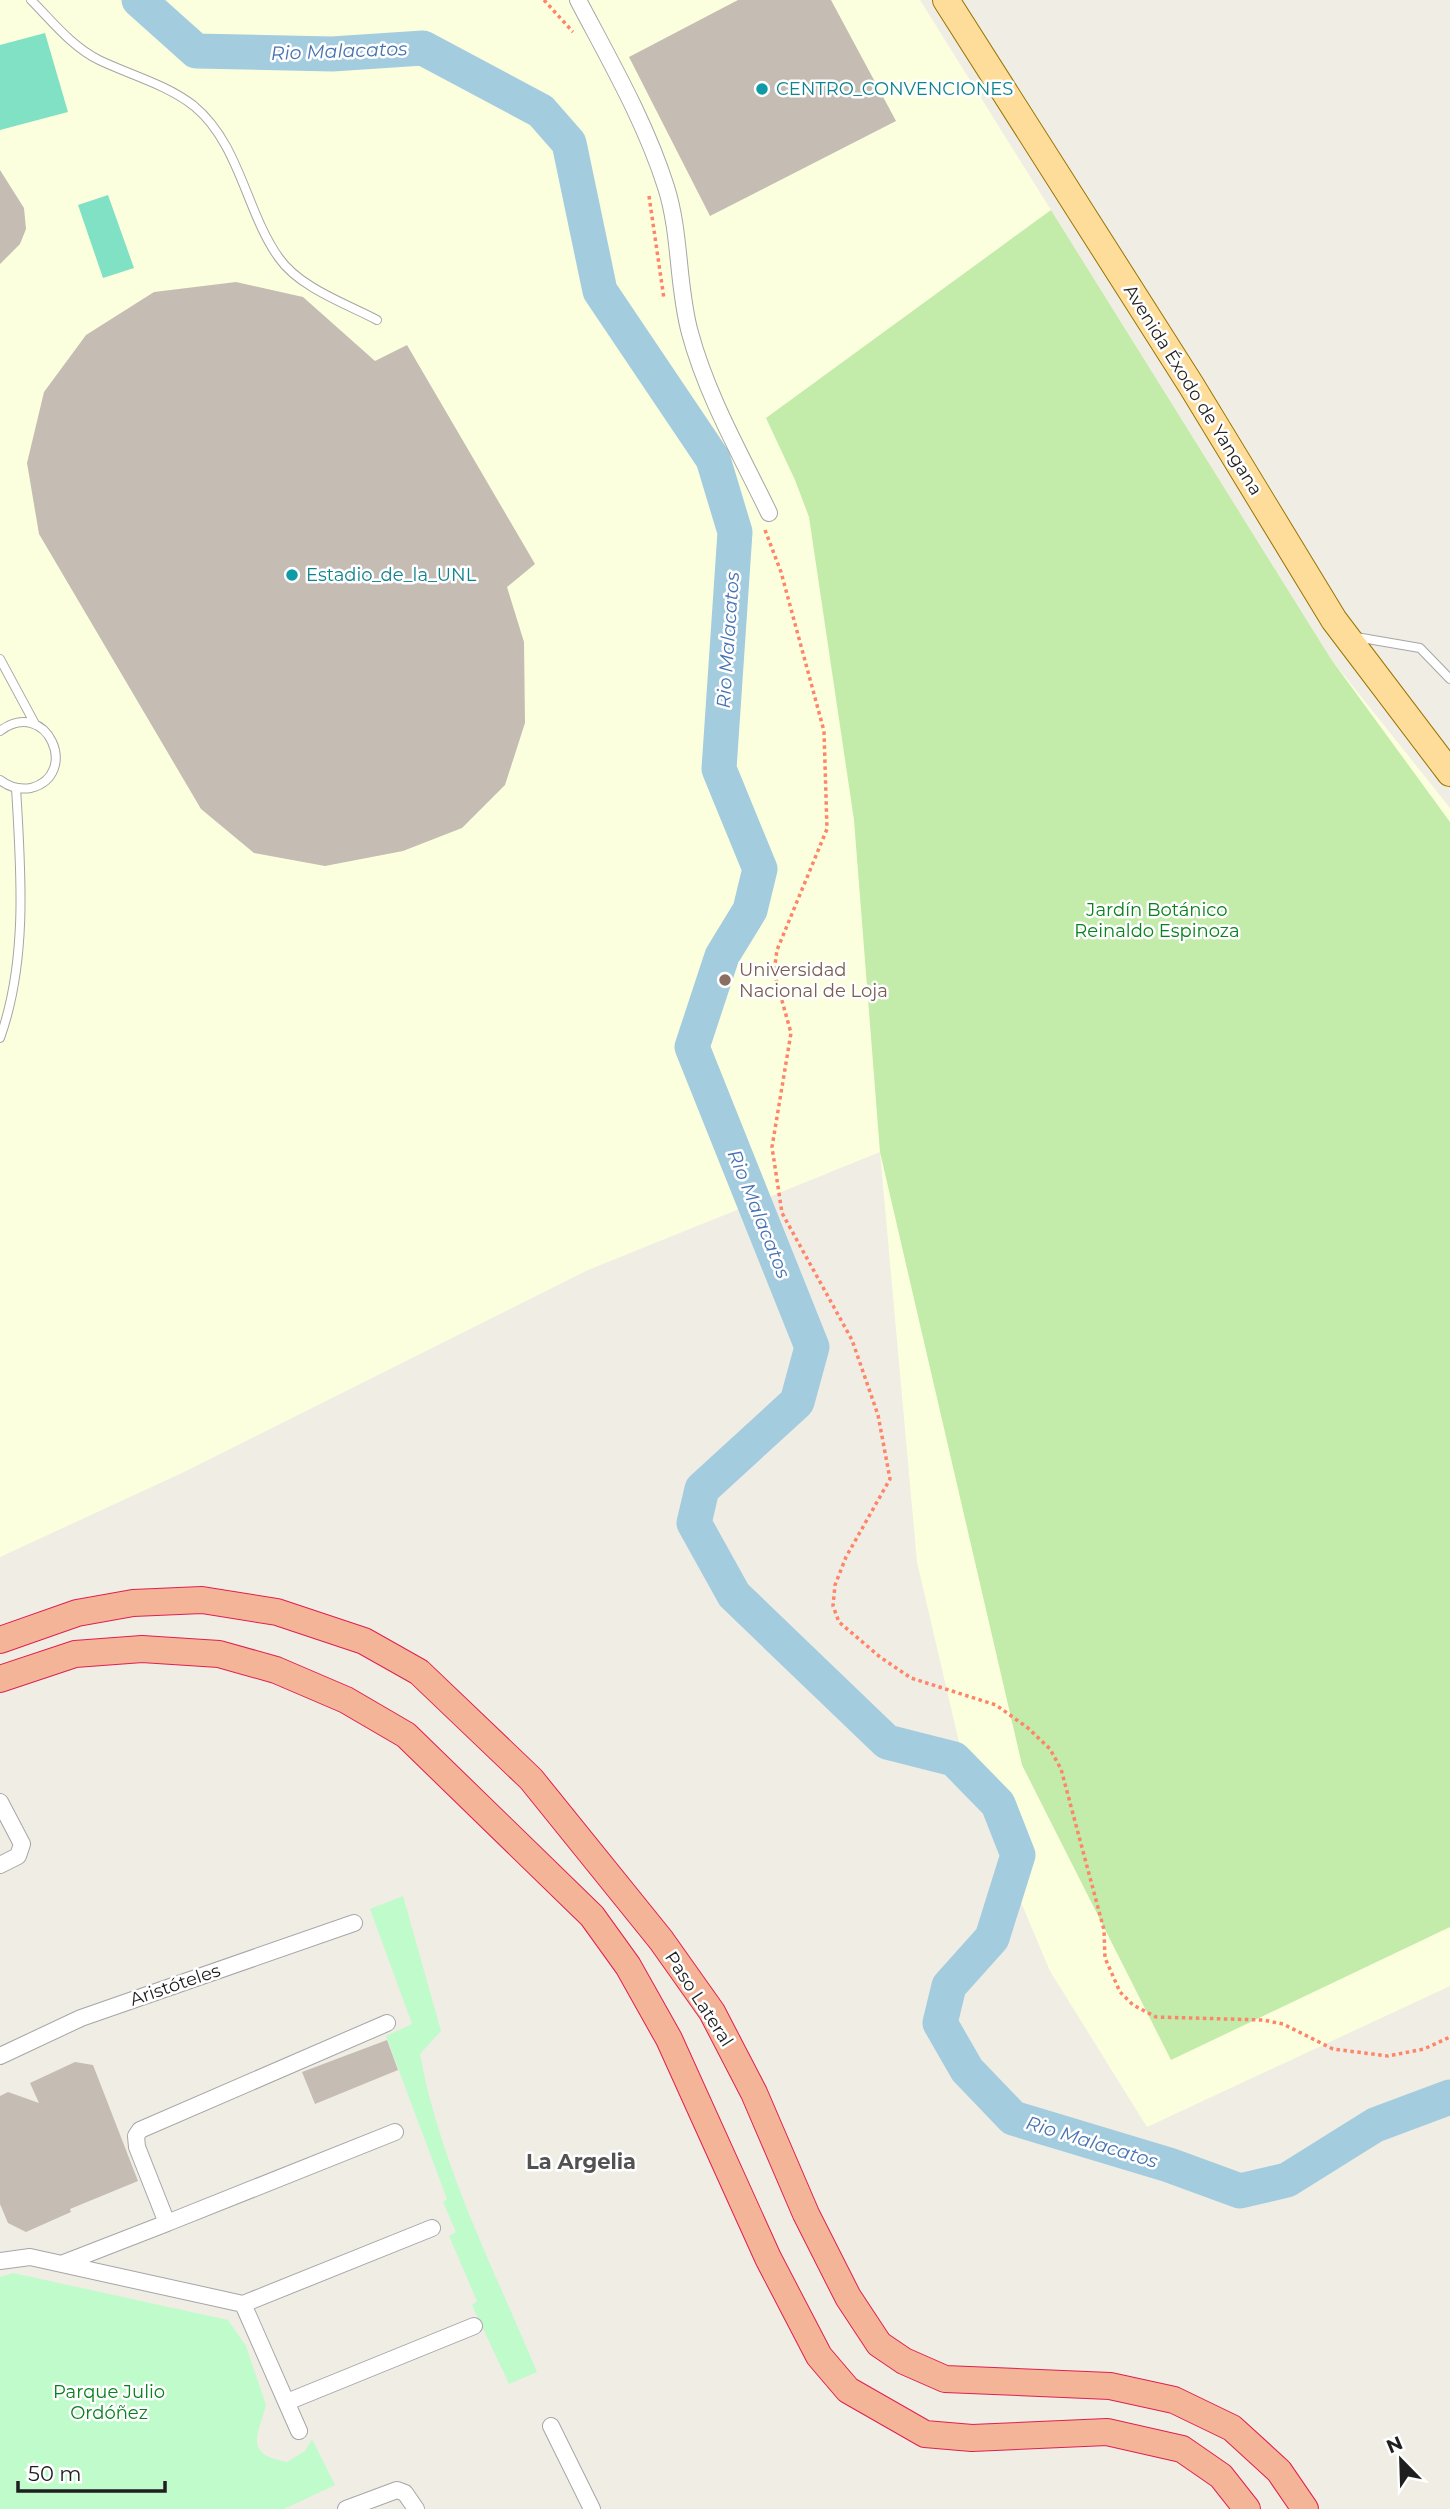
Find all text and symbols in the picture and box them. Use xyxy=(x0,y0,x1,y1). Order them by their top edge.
water label: Rio Malacatos xyxy=(270,37,408,65)
place label: CENTRO_CONVENCIONES xyxy=(776,78,1013,100)
marker: CENTRO_CONVENCIONES xyxy=(754,81,770,97)
street label: Avenida Éxodo de Yangana xyxy=(1119,280,1267,500)
place label: Estadio_de_la_UNL xyxy=(306,564,477,586)
marker: Estadio_de_la_UNL xyxy=(284,567,300,583)
water label: Rio Malacatos xyxy=(712,571,744,709)
park label: Jardín Botánico Reinaldo Espinoza xyxy=(1074,899,1240,942)
place label: Universidad Nacional de Loja xyxy=(739,959,888,1002)
marker: Universidad Nacional de Loja xyxy=(717,972,733,988)
water label: Rio Malacatos xyxy=(723,1146,795,1282)
street label: Paso Lateral xyxy=(660,1947,738,2051)
street label: Aristóteles xyxy=(127,1959,223,2011)
water label: Rio Malacatos xyxy=(1023,2111,1161,2173)
district label: La Argelia xyxy=(526,2149,636,2174)
park label: Parque Julio Ordóñez xyxy=(53,2381,165,2424)
north arrow xyxy=(1366,2425,1436,2495)
text: N xyxy=(1383,2431,1406,2458)
scale bar xyxy=(18,2450,164,2494)
text: 50 m xyxy=(28,2461,82,2486)

